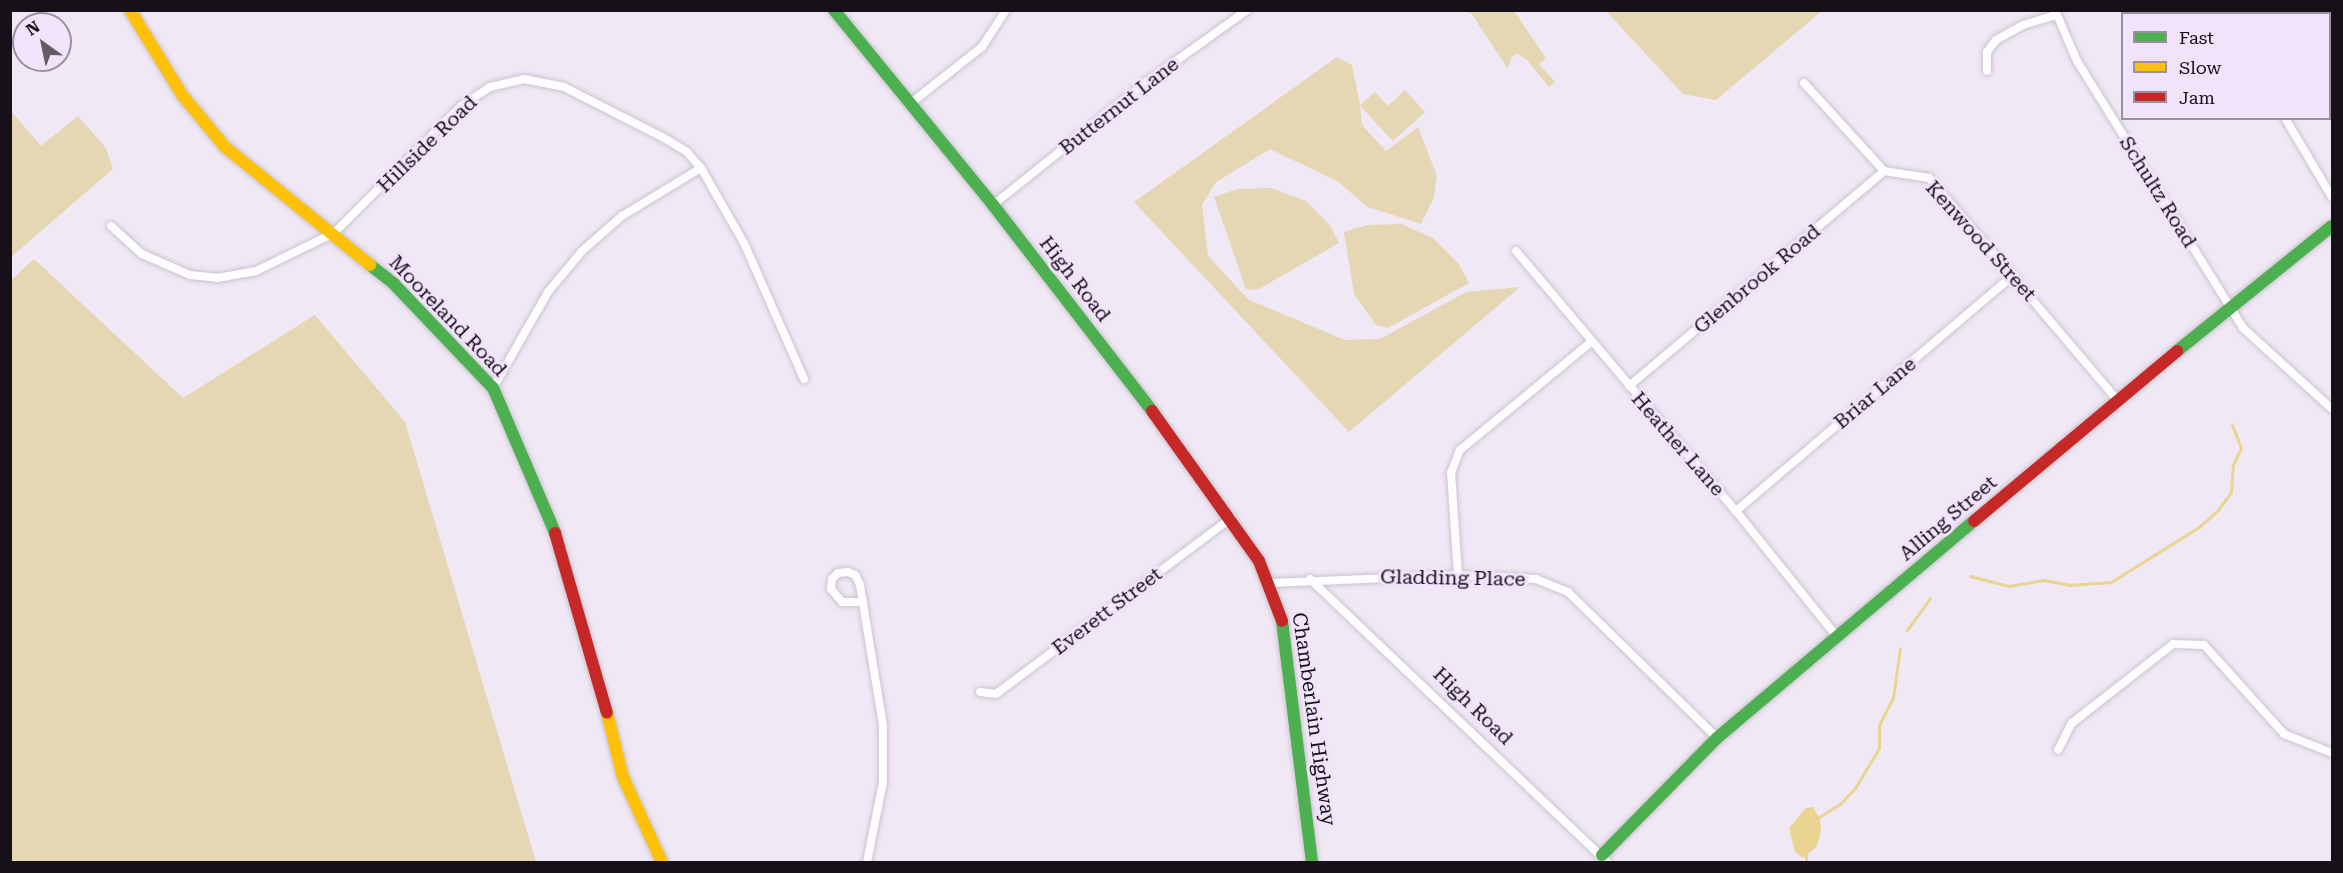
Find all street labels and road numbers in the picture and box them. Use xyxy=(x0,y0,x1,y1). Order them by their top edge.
street label: Butternut Lane xyxy=(1055,52,1183,160)
street label: Hillside Road xyxy=(372,90,482,198)
street label: Schultz Road xyxy=(2114,132,2202,252)
street label: Kenwood Street xyxy=(1921,176,2041,306)
street label: Glenbrook Road xyxy=(1689,219,1825,339)
street label: High Road xyxy=(1034,232,1116,326)
street label: Mooreland Road xyxy=(384,250,512,382)
street label: Briar Lane xyxy=(1829,352,1921,434)
street label: Heather Lane xyxy=(1626,387,1730,501)
street label: Alling Street xyxy=(1894,470,2002,566)
street label: Everett Street xyxy=(1047,562,1167,660)
street label: Gladding Place xyxy=(1380,565,1526,591)
street label: Chamberlain Highway xyxy=(1287,611,1341,827)
street label: High Road xyxy=(1428,662,1518,750)

